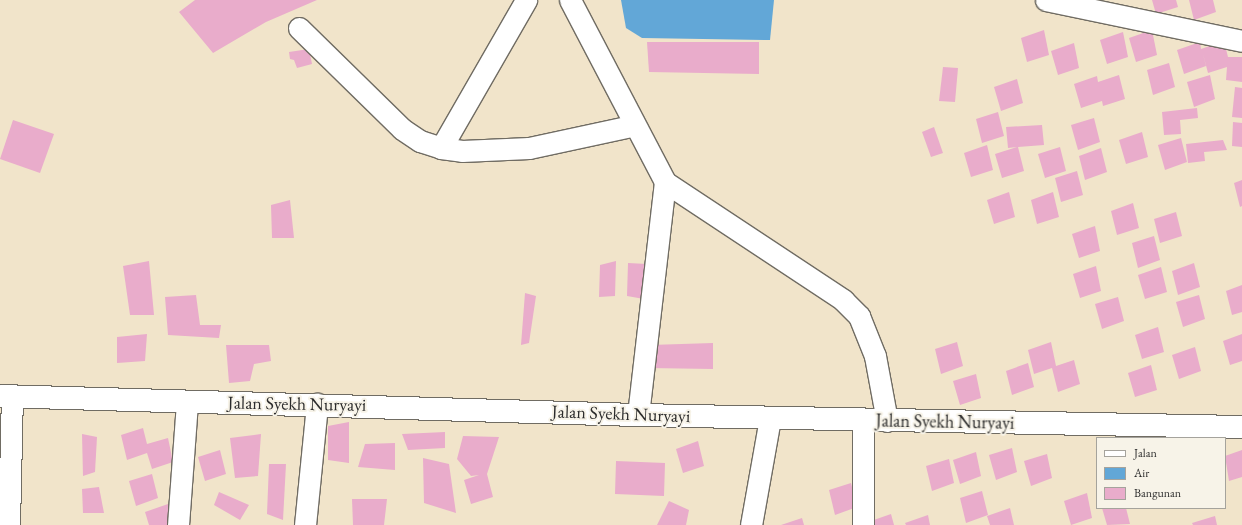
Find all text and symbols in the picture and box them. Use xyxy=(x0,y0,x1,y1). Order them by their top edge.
street label: Jalan Syekh Nuryayi xyxy=(227,392,367,416)
street label: Jalan Syekh Nuryayi xyxy=(551,401,691,427)
street label: Jalan Syekh Nuryayi xyxy=(875,410,1015,434)
legend xyxy=(1096,437,1226,509)
text: Jalan xyxy=(1134,445,1157,461)
text: Air xyxy=(1134,465,1149,481)
text: Bangunan xyxy=(1134,485,1181,501)

